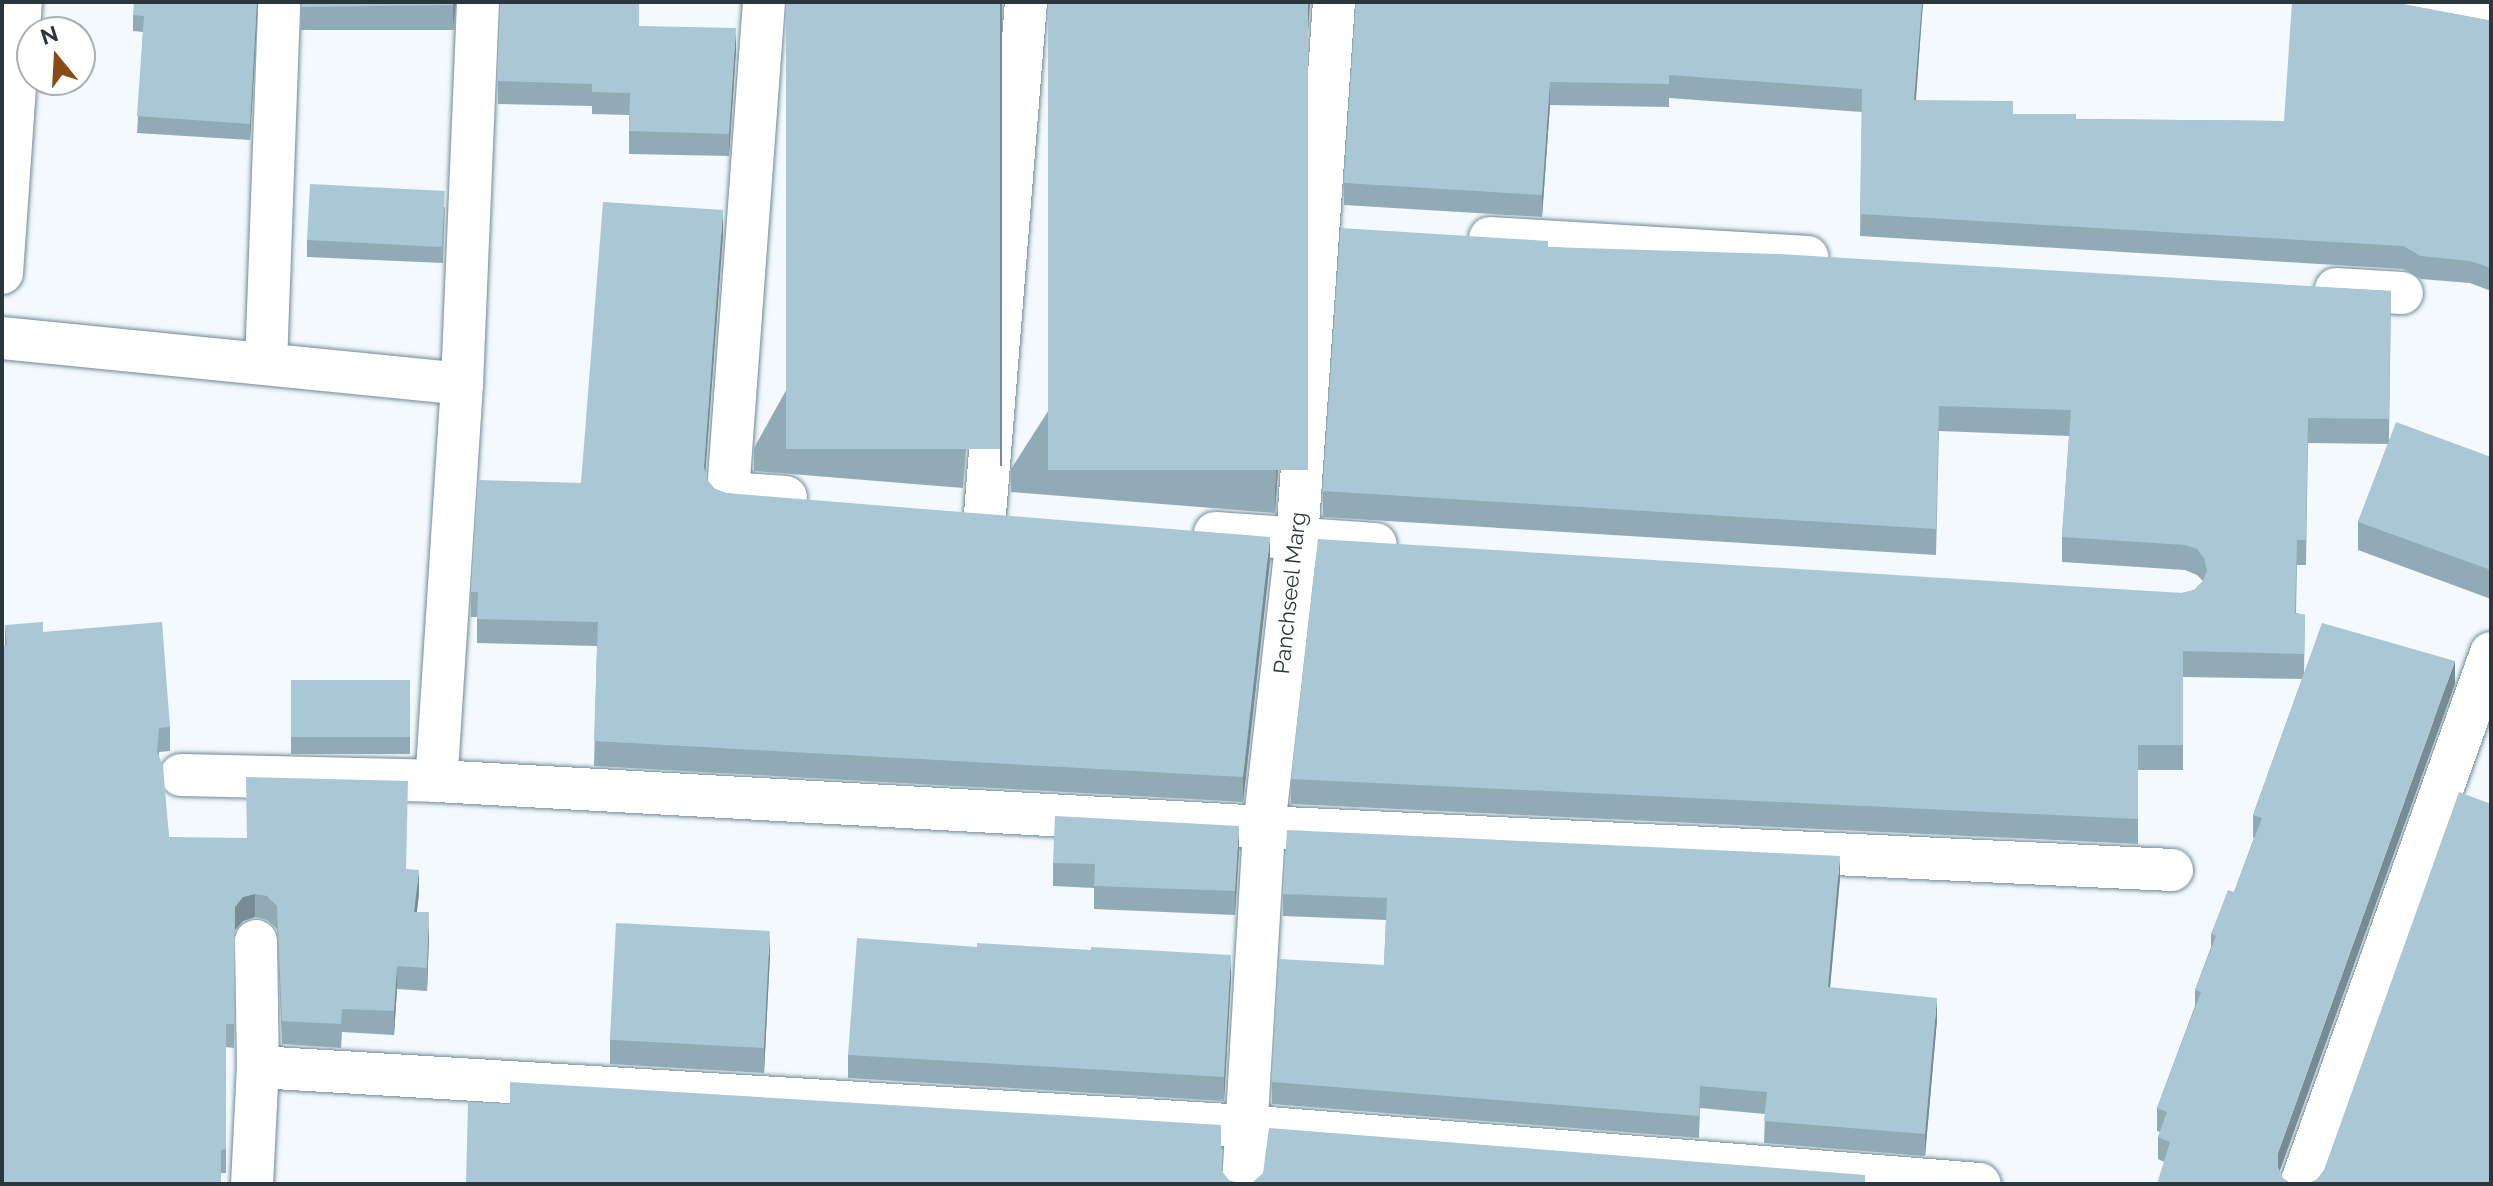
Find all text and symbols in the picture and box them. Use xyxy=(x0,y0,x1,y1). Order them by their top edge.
north arrow xyxy=(16,16,96,96)
text: N xyxy=(37,20,61,50)
street label: Panchseel Marg xyxy=(1268,510,1312,676)

